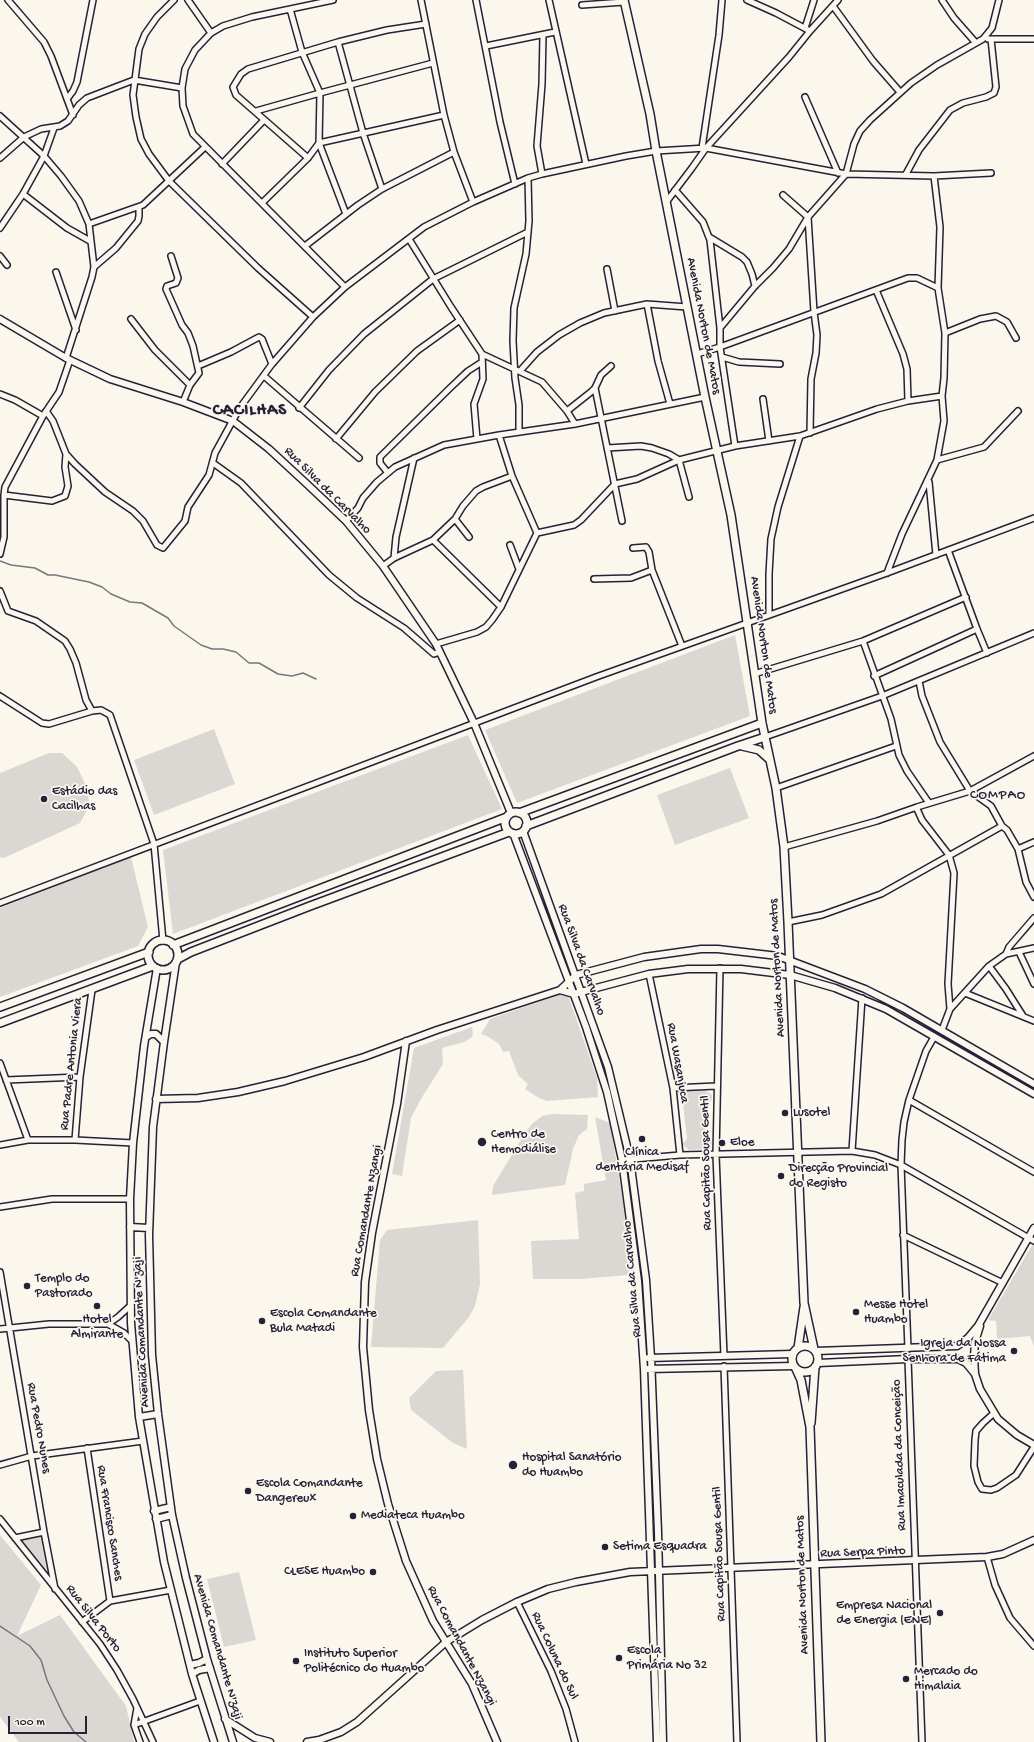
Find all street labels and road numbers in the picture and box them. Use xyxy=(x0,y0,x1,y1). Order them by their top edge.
street label: Avenida Norton de Matos xyxy=(682,256,724,396)
street label: Rua Silva da Carvalho xyxy=(280,444,374,538)
street label: Avenida Norton de Matos xyxy=(746,575,780,715)
street label: Avenida Norton de Matos xyxy=(767,898,789,1038)
street label: Rua Silva da Carvalho xyxy=(554,902,608,1018)
street label: Rua Padre Antonia Viera xyxy=(57,997,87,1131)
street label: Rua Wasanjuca xyxy=(662,1022,692,1104)
street label: Rua Capitão Sousa Gentil xyxy=(698,1095,716,1231)
street label: Rua Comandante Nzangi xyxy=(348,1144,386,1278)
street label: Rua Silva da Carvalho xyxy=(620,1220,646,1338)
street label: Avenida Comandante N'zaji xyxy=(130,1256,154,1408)
street label: Rua Imaculada da Conceição xyxy=(890,1379,910,1531)
street label: Rua Pedro Nunes xyxy=(22,1382,54,1474)
street label: Rua Francisco Sanches xyxy=(92,1464,126,1582)
street label: Rua Capitão Sousa Gentil xyxy=(710,1486,730,1622)
street label: Avenida Norton de Matos xyxy=(793,1515,813,1655)
street label: Rua Serpa Pinto xyxy=(820,1544,906,1562)
street label: Avenida Comandante N'zaji xyxy=(189,1572,245,1722)
street label: Rua Silva Porto xyxy=(62,1582,124,1656)
street label: Rua Comandante Nzangi xyxy=(423,1583,499,1709)
street label: Rua Coluna do Sul xyxy=(527,1610,581,1702)

